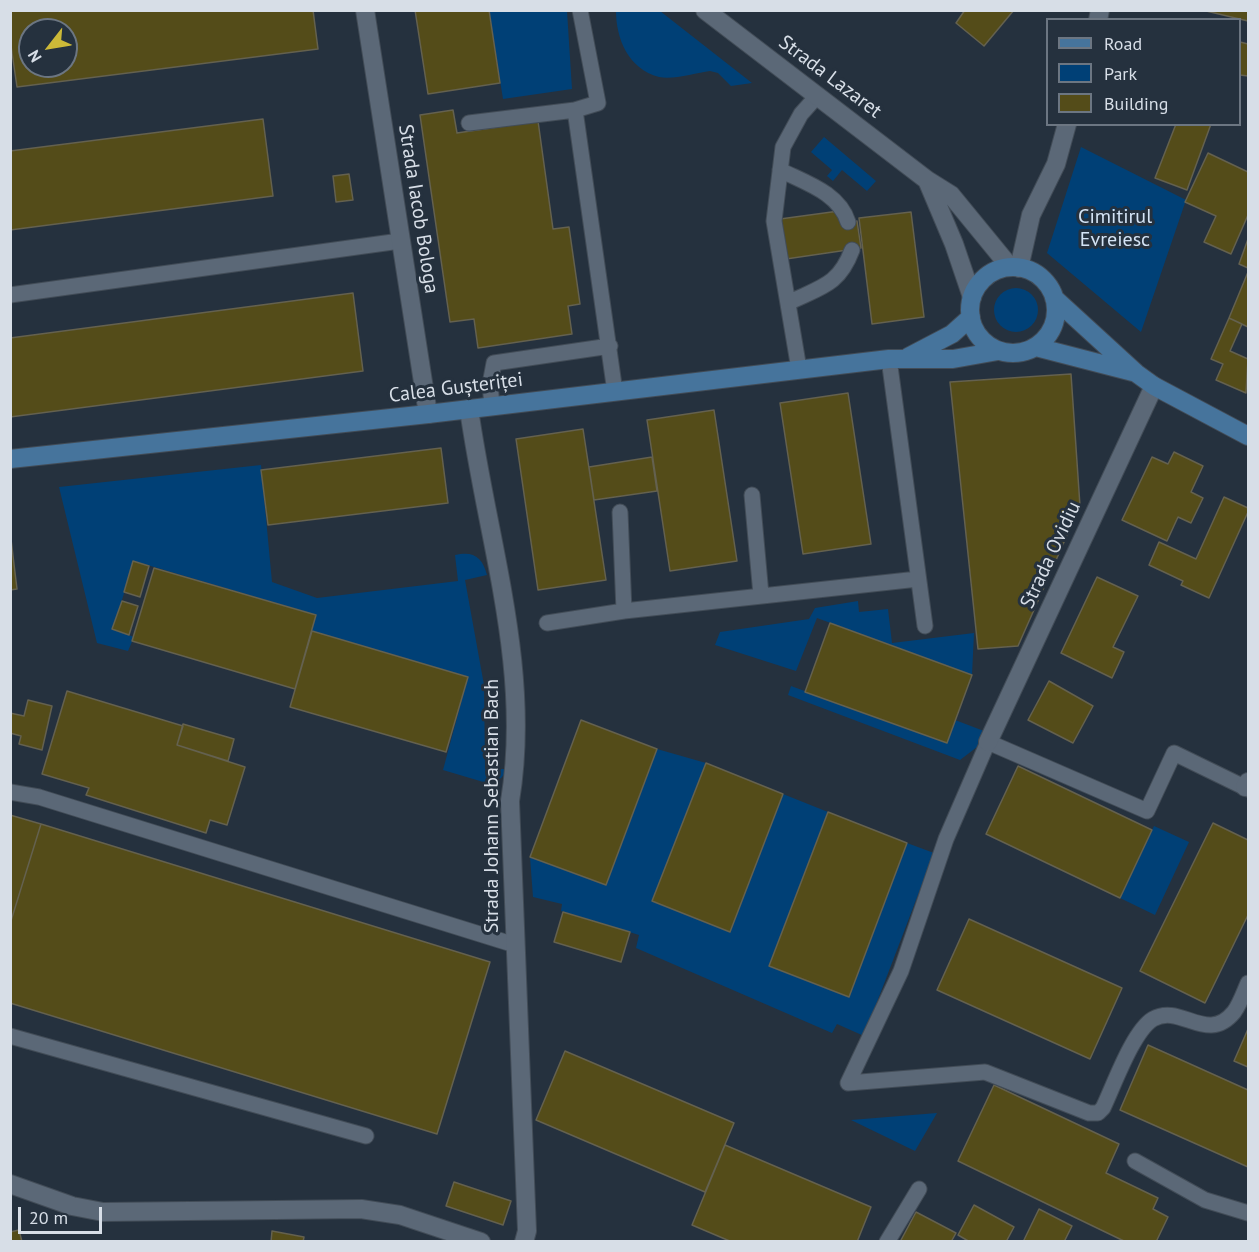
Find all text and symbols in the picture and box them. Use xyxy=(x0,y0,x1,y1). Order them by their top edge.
north arrow xyxy=(18,18,78,78)
legend xyxy=(1046,18,1241,126)
street label: Strada Lazaret xyxy=(774,31,886,123)
text: Road xyxy=(1104,32,1142,55)
text: N xyxy=(23,47,46,66)
text: Park xyxy=(1104,62,1137,85)
text: Building xyxy=(1104,92,1168,115)
street label: Strada Iacob Bologa xyxy=(393,123,443,295)
park label: Cimitirul Evreiesc xyxy=(1078,205,1152,252)
street label: Calea Gușteriței xyxy=(388,368,524,408)
street label: Strada Ovidiu xyxy=(1016,498,1086,612)
street label: Strada Johann Sebastian Bach xyxy=(480,679,504,933)
scale bar xyxy=(21,1195,105,1233)
text: 20 m xyxy=(29,1206,68,1229)

